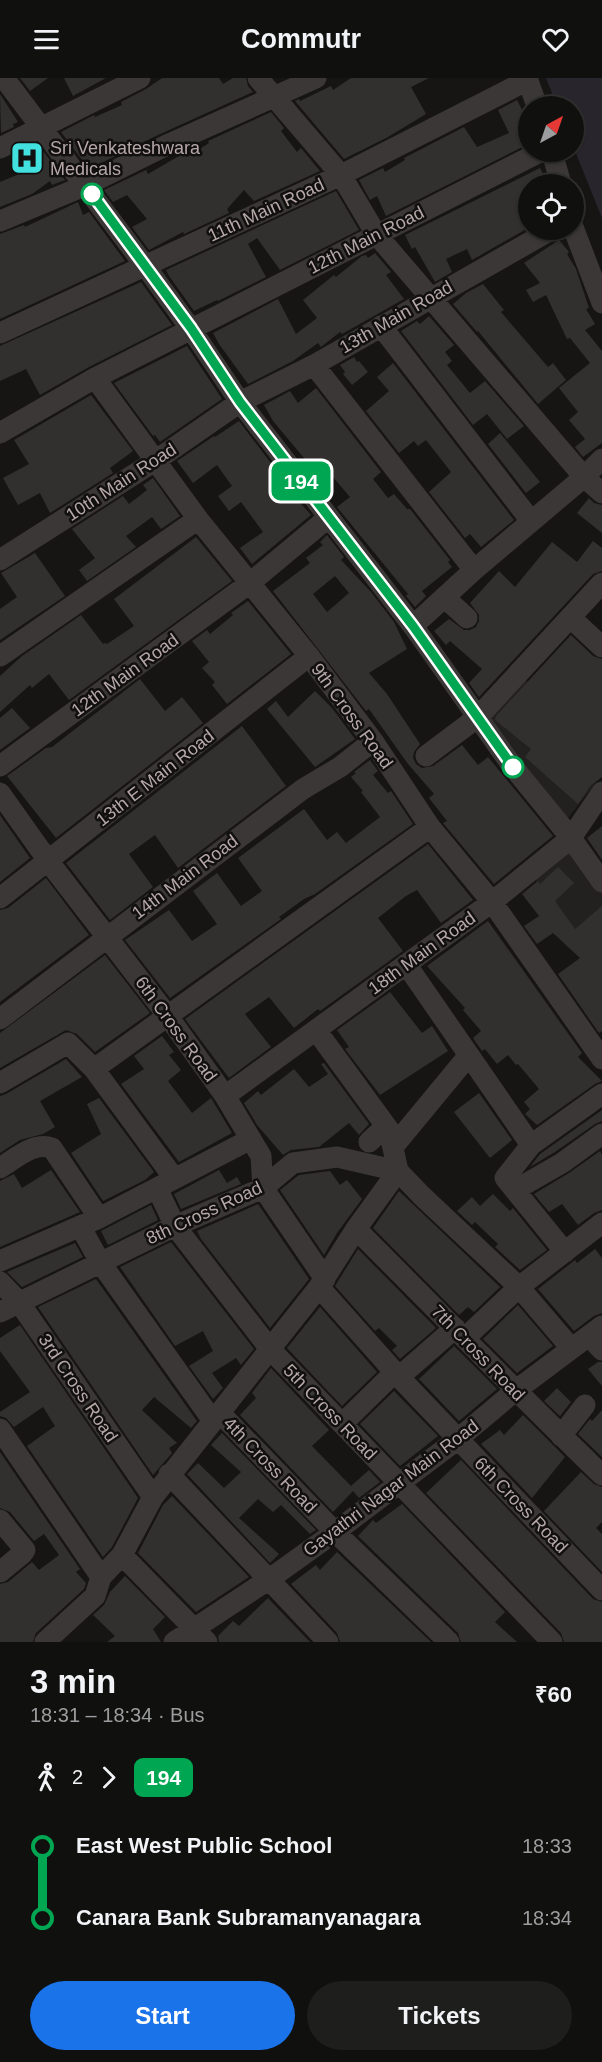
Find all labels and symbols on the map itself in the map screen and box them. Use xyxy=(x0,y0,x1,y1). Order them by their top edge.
north arrow xyxy=(518,96,584,162)
place label: Sri Venkateshwara Medicals xyxy=(50,138,201,179)
hospital icon: Sri Venkateshwara Medicals xyxy=(9,140,45,176)
street label: 11th Main Road xyxy=(205,174,327,246)
unlabelled marker xyxy=(81,183,103,205)
street label: 12th Main Road xyxy=(305,202,427,278)
street label: 13th Main Road xyxy=(336,277,456,357)
street label: 10th Main Road xyxy=(62,439,180,525)
line badge: 194 xyxy=(266,462,336,500)
street label: 12th Main Road xyxy=(68,630,182,720)
street label: 9th Cross Road xyxy=(307,660,397,772)
street label: 13th E Main Road xyxy=(92,726,218,830)
unlabelled marker xyxy=(502,756,524,778)
street label: 14th Main Road xyxy=(128,831,242,923)
street label: 18th Main Road xyxy=(365,908,479,998)
street label: 6th Cross Road xyxy=(131,973,221,1085)
street label: 8th Cross Road xyxy=(143,1178,265,1248)
street label: 7th Cross Road xyxy=(427,1301,529,1405)
street label: 3rd Cross Road xyxy=(34,1330,122,1446)
street label: 5th Cross Road xyxy=(279,1360,381,1464)
street label: 4th Cross Road xyxy=(219,1413,321,1517)
street label: Gayathri Nagar Main Road xyxy=(299,1416,483,1560)
street label: 6th Cross Road xyxy=(470,1453,572,1557)

